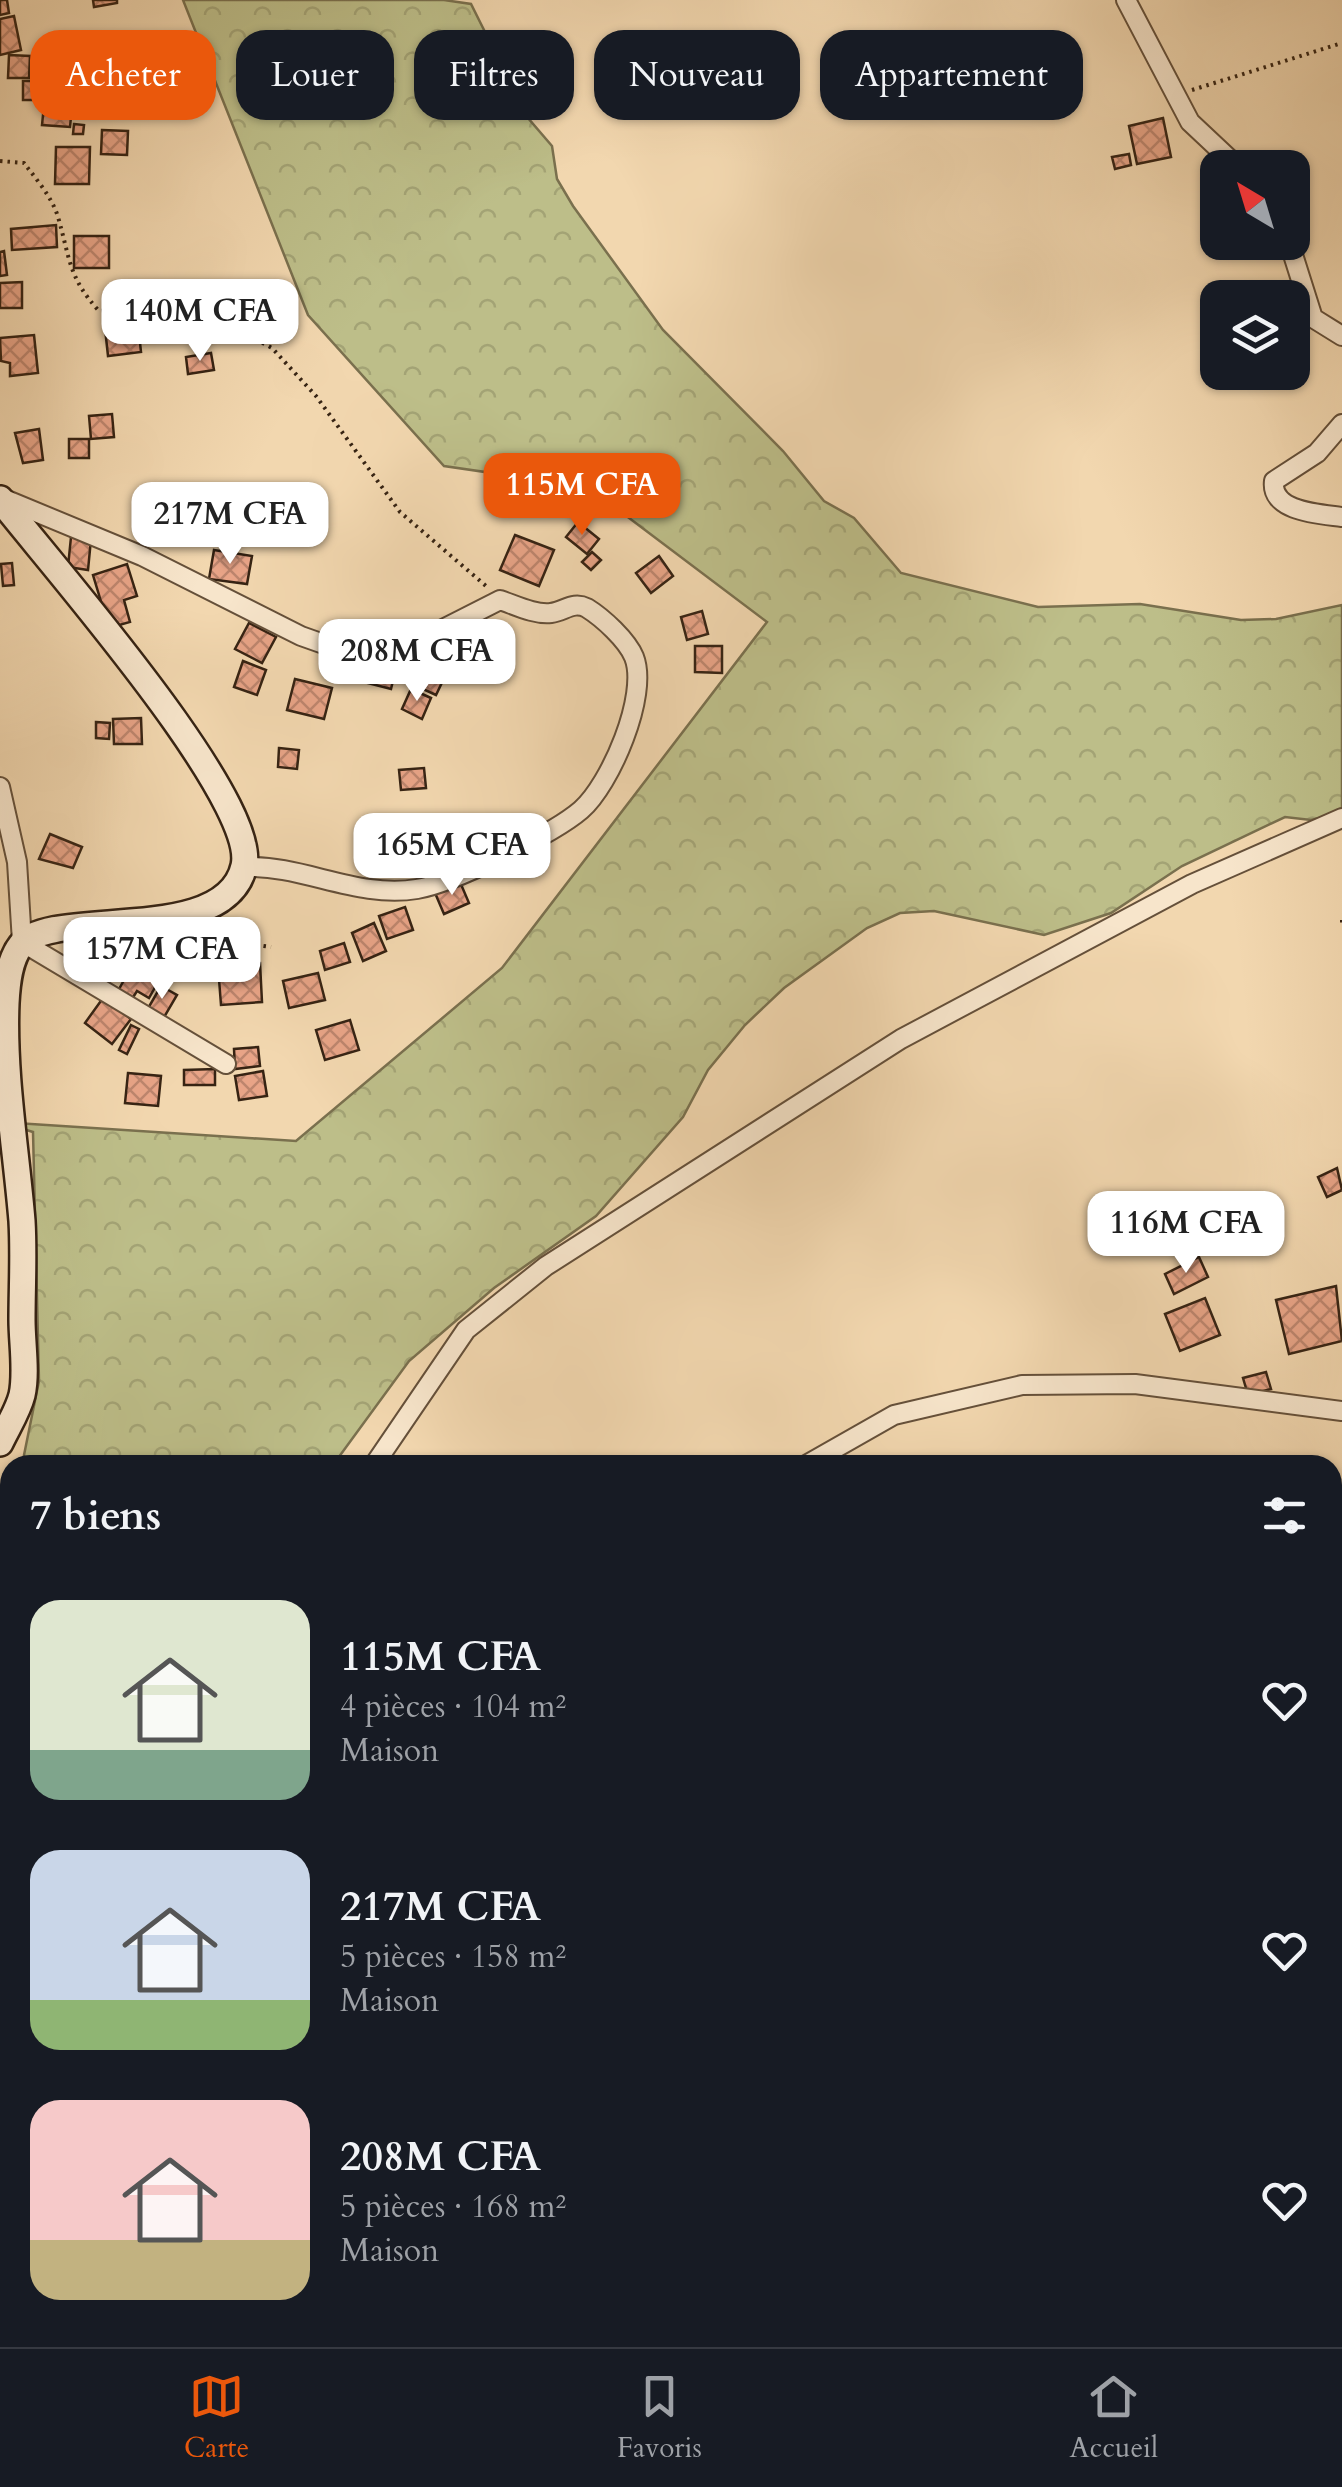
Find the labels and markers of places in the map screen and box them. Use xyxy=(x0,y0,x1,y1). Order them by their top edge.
pin: 140M CFA xyxy=(97,279,303,364)
pin: 115M CFA xyxy=(479,453,685,538)
pin: 217M CFA xyxy=(127,482,333,567)
pin: 208M CFA xyxy=(314,619,520,704)
pin: 165M CFA xyxy=(349,813,555,898)
pin: 157M CFA xyxy=(59,917,265,1002)
pin: 116M CFA xyxy=(1083,1191,1289,1276)

